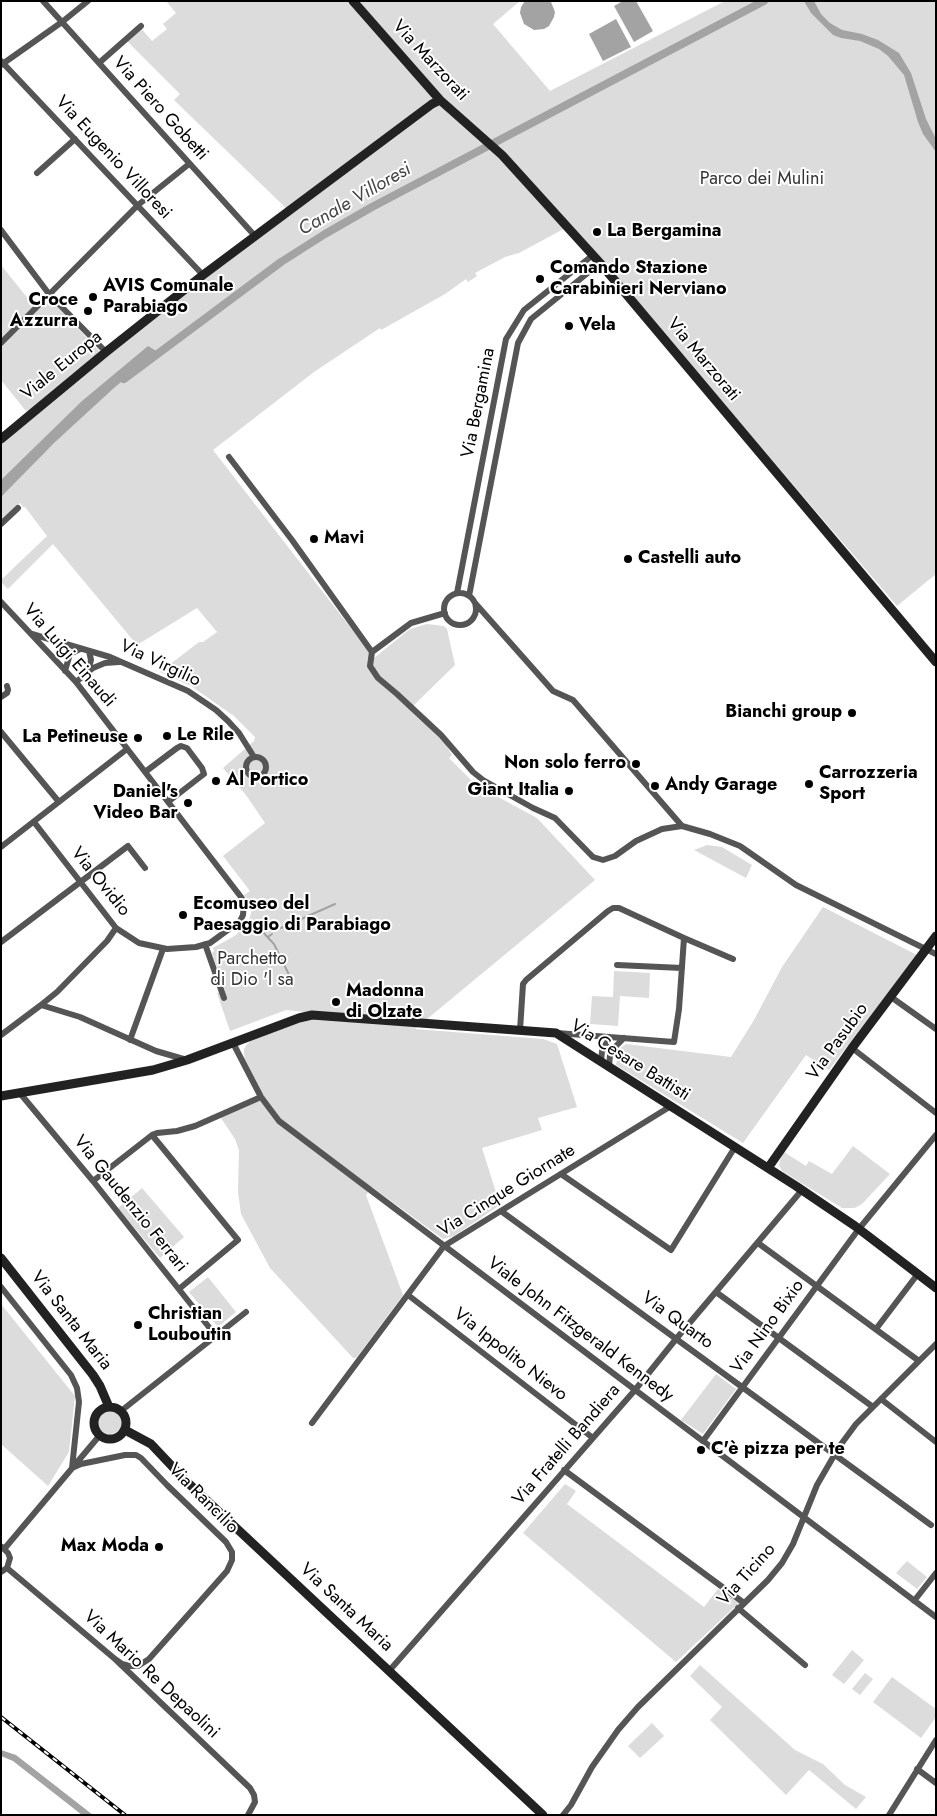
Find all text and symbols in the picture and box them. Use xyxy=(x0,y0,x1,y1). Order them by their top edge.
street label: Via Marzorati xyxy=(387,16,473,106)
street label: Via Piero Gobetti xyxy=(108,53,212,165)
street label: Via Eugenio Villoresi xyxy=(50,92,176,224)
water label: Canale Villoresi xyxy=(295,159,415,241)
park label: Parco dei Mulini xyxy=(700,169,824,191)
place label: La Bergamina xyxy=(607,221,721,243)
marker: La Bergamina xyxy=(591,226,603,238)
place label: Comando Stazione Carabinieri Nerviano xyxy=(550,258,727,300)
marker: Comando Stazione Carabinieri Nerviano xyxy=(534,273,546,285)
place label: AVIS Comunale Parabiago xyxy=(103,276,234,318)
place label: Croce Azzurra xyxy=(10,290,78,332)
marker: AVIS Comunale Parabiago xyxy=(87,291,99,303)
marker: Croce Azzurra xyxy=(82,305,94,317)
street label: Via Marzorati xyxy=(662,314,744,406)
place label: Vela xyxy=(579,315,616,337)
marker: Vela xyxy=(563,320,575,332)
street label: Viale Europa xyxy=(17,327,107,405)
street label: Via Bergamina xyxy=(458,346,500,460)
place label: Mavi xyxy=(324,528,364,550)
marker: Mavi xyxy=(308,533,320,545)
place label: Castelli auto xyxy=(638,548,741,570)
marker: Castelli auto xyxy=(622,553,634,565)
street label: Via Luigi Einaudi xyxy=(18,600,120,712)
street label: Via Virgilio xyxy=(116,636,204,692)
place label: Bianchi group xyxy=(725,702,842,724)
marker: Bianchi group xyxy=(846,707,858,719)
place label: Le Rile xyxy=(177,725,234,747)
place label: La Petineuse xyxy=(22,727,128,749)
marker: Le Rile xyxy=(161,730,173,742)
marker: La Petineuse xyxy=(132,732,144,744)
place label: Non solo ferro xyxy=(504,753,626,775)
marker: Non solo ferro xyxy=(630,758,642,770)
place label: Carrozzeria Sport xyxy=(819,763,918,806)
place label: Al Portico xyxy=(226,770,308,792)
marker: Al Portico xyxy=(210,775,222,787)
place label: Andy Garage xyxy=(665,775,777,797)
marker: Carrozzeria Sport xyxy=(803,778,815,790)
place label: Giant Italia xyxy=(467,780,559,802)
marker: Andy Garage xyxy=(649,780,661,792)
place label: Daniel's Video Bar xyxy=(93,782,178,824)
marker: Giant Italia xyxy=(563,785,575,797)
marker: Daniel's Video Bar xyxy=(182,797,194,809)
street label: Via Ovidio xyxy=(66,843,134,921)
place label: Ecomuseo del Paesaggio di Parabiago xyxy=(193,894,391,936)
marker: Ecomuseo del Paesaggio di Parabiago xyxy=(177,909,189,921)
park label: Parchetto di Dio 'l sa xyxy=(210,949,294,992)
place label: Madonna di Olzate xyxy=(346,981,424,1024)
marker: Madonna di Olzate xyxy=(330,996,342,1008)
street label: Via Pasubio xyxy=(803,999,873,1085)
street label: Via Cesare Battisti xyxy=(566,1016,694,1106)
street label: Via Gaudenzio Ferrari xyxy=(68,1131,192,1277)
street label: Via Cinque Giornate xyxy=(434,1140,580,1242)
street label: Viale John Fitzgerald Kennedy xyxy=(482,1253,678,1407)
street label: Via Santa Maria xyxy=(26,1267,116,1375)
street label: Via Nino Bixio xyxy=(727,1276,809,1378)
street label: Via Quarto xyxy=(637,1288,717,1354)
place label: Christian Louboutin xyxy=(148,1304,232,1346)
street label: Via Ippolito Nievo xyxy=(449,1304,571,1406)
marker: Christian Louboutin xyxy=(132,1319,144,1331)
street label: Via Fratelli Bandiera xyxy=(509,1380,625,1510)
place label: C'è pizza per te xyxy=(711,1439,845,1461)
marker: C'è pizza per te xyxy=(695,1444,707,1456)
street label: Via Rancilio xyxy=(163,1459,243,1539)
place label: Max Moda xyxy=(61,1536,149,1558)
street label: Via Ticino xyxy=(713,1539,781,1611)
marker: Max Moda xyxy=(153,1541,165,1553)
street label: Via Santa Maria xyxy=(295,1559,397,1657)
street label: Via Mario Re Depaolini xyxy=(79,1606,223,1744)

